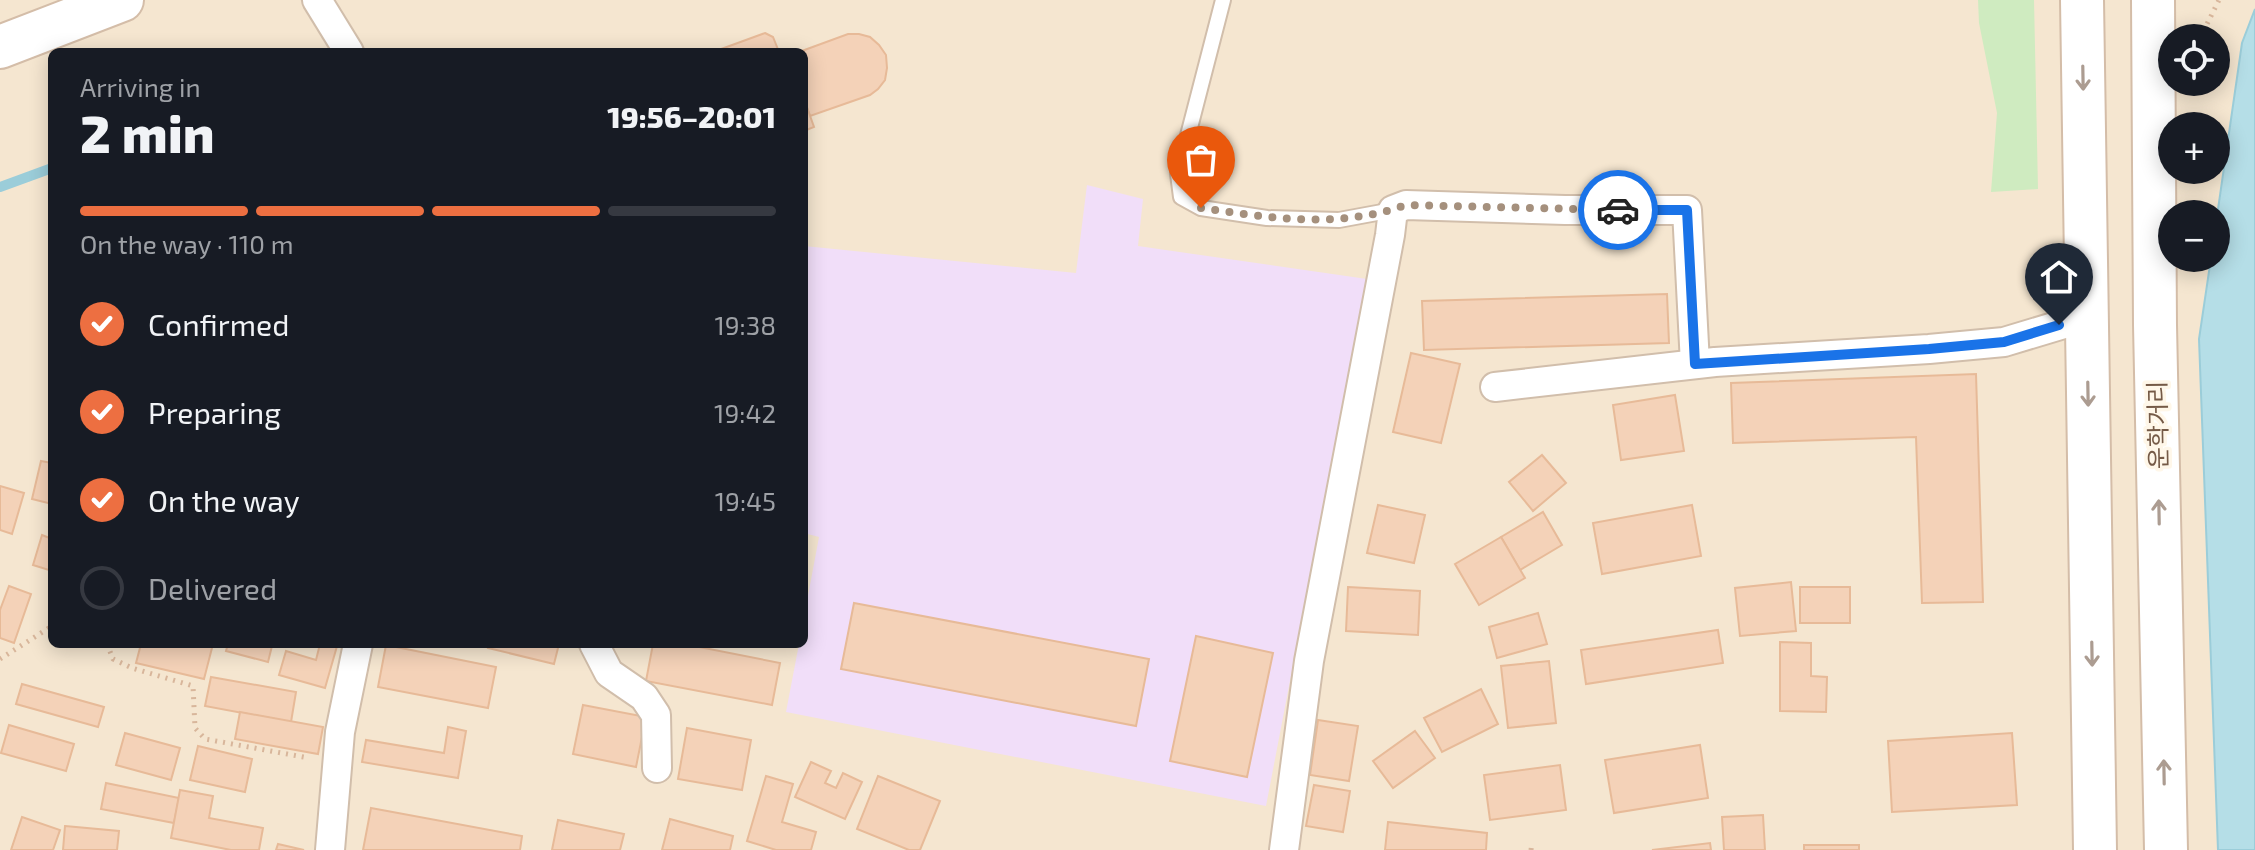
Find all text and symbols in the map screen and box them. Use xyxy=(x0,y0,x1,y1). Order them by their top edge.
map controls xyxy=(2158,24,2230,272)
button: locate xyxy=(2158,24,2230,96)
one-way arrow xyxy=(2075,64,2091,91)
text: Arriving in xyxy=(80,71,201,102)
text: 19:56–20:01 xyxy=(607,98,776,134)
text: 2 min xyxy=(80,101,215,163)
button: + xyxy=(2158,112,2230,184)
pin xyxy=(1167,126,1235,208)
icon: bag xyxy=(1179,138,1223,182)
courier xyxy=(1578,170,1658,250)
icon: car xyxy=(1596,188,1640,232)
button: − xyxy=(2158,200,2230,272)
text: On the way · 110 m xyxy=(80,228,294,259)
pin xyxy=(2025,243,2093,325)
icon: home xyxy=(2037,255,2081,299)
icon: check xyxy=(80,302,124,346)
text: Confirmed xyxy=(148,306,289,342)
text: 19:38 xyxy=(714,309,776,340)
one-way arrow xyxy=(2080,380,2096,407)
street label: 운학거리 xyxy=(2142,381,2172,469)
icon: check xyxy=(80,390,124,434)
text: Preparing xyxy=(148,394,281,430)
text: 19:42 xyxy=(714,397,776,428)
icon: check xyxy=(80,478,124,522)
text: On the way xyxy=(148,482,300,518)
text: 19:45 xyxy=(715,485,776,516)
one-way arrow xyxy=(2151,499,2166,526)
text: Delivered xyxy=(148,570,277,606)
one-way arrow xyxy=(2084,640,2100,667)
one-way arrow xyxy=(2156,759,2172,786)

